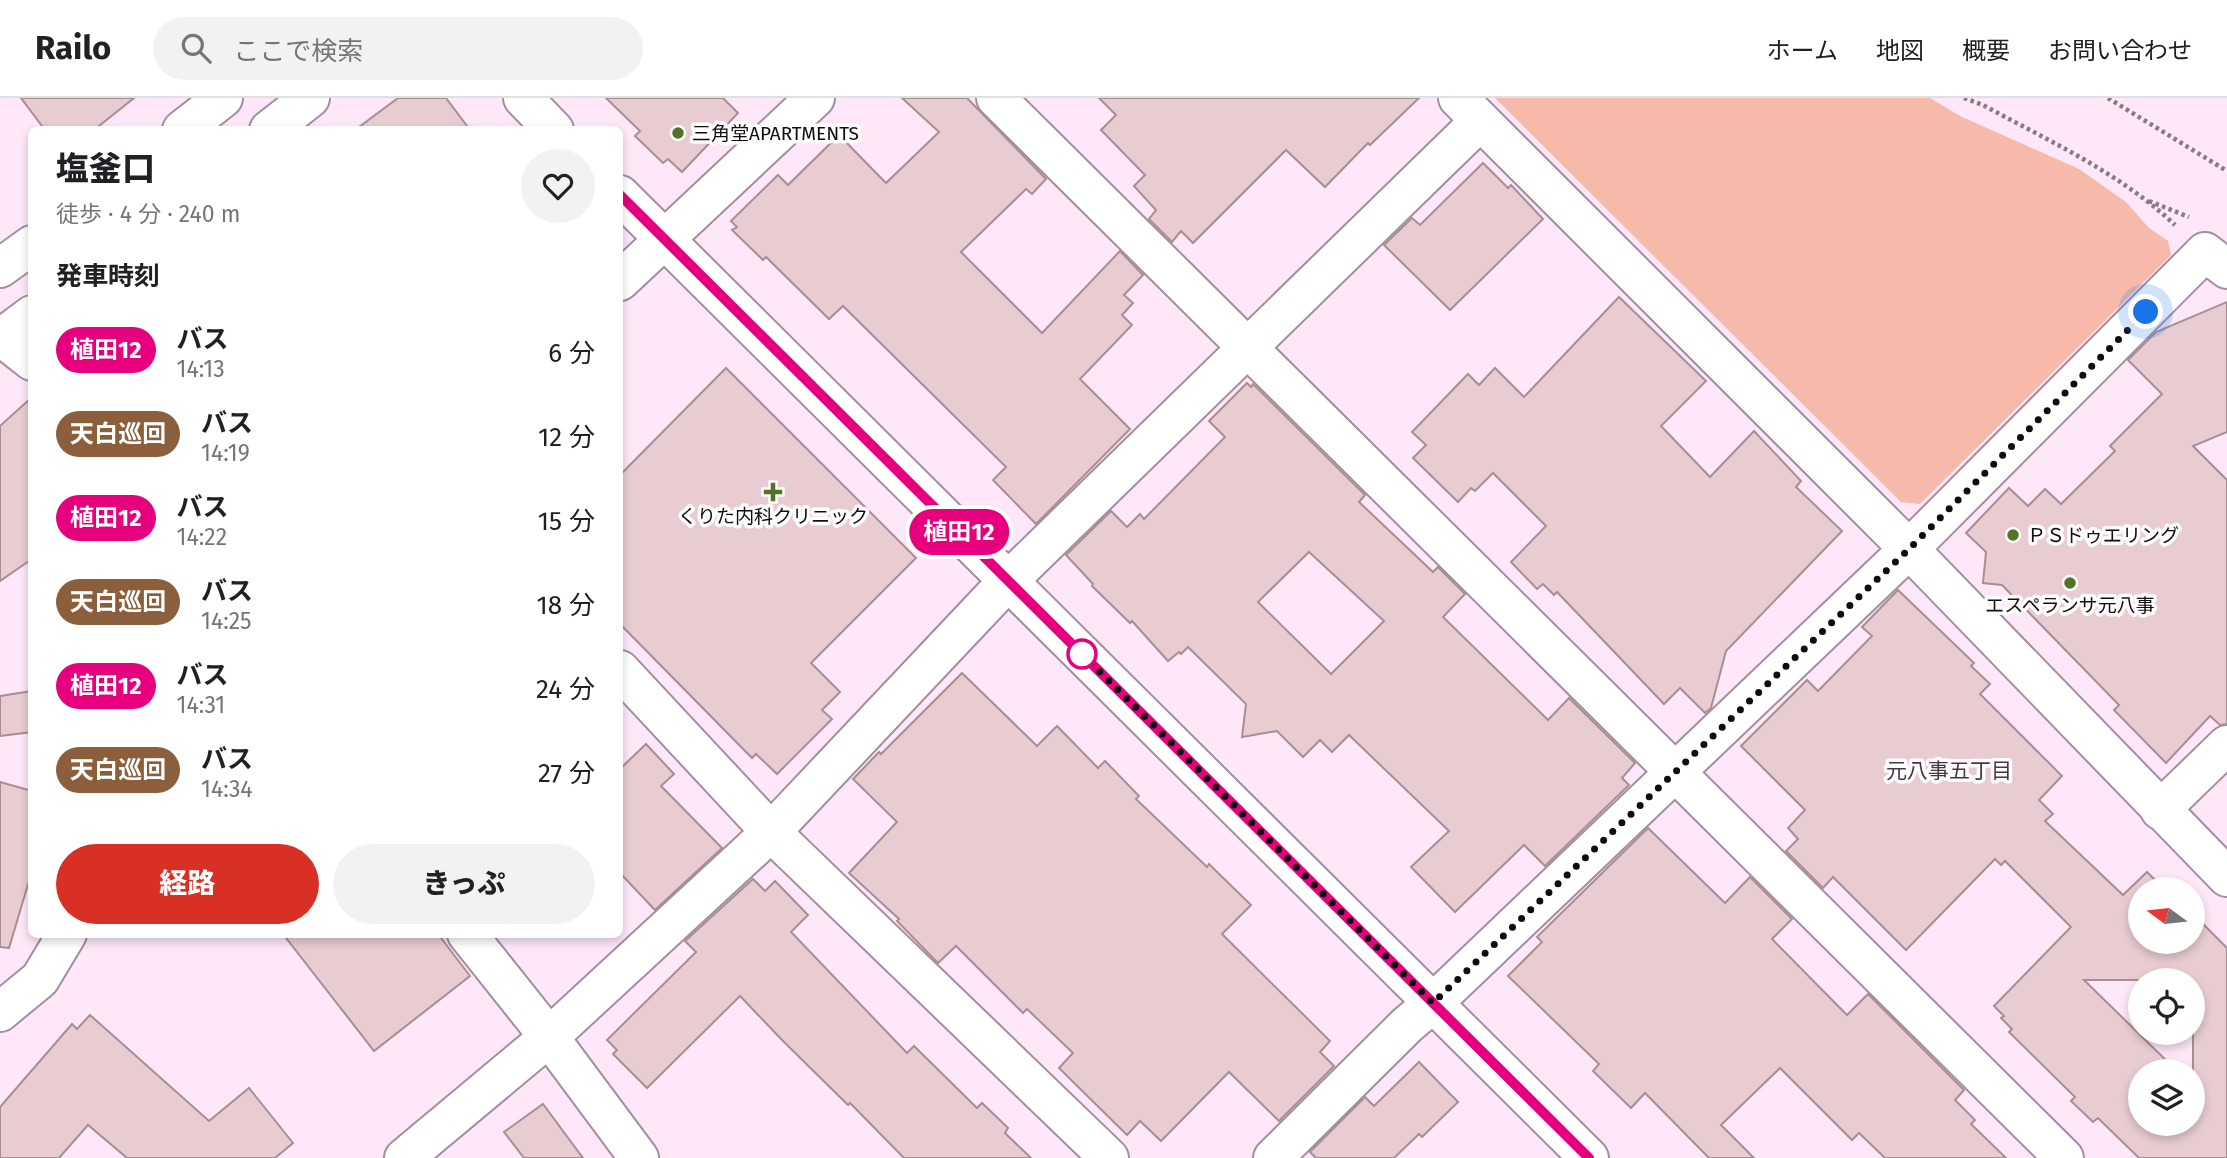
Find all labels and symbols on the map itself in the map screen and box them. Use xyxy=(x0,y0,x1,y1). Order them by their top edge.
place label: 三角堂APARTMENTS xyxy=(692,122,859,145)
marker: 三角堂APARTMENTS xyxy=(670,125,686,141)
your location xyxy=(2128,294,2163,329)
marker: くりた内科クリニック xyxy=(763,482,783,502)
place label: くりた内科クリニック xyxy=(678,505,868,528)
line badge: 植田12 xyxy=(910,509,1008,555)
place label: ＰＳドゥエリング xyxy=(2027,524,2179,547)
marker: ＰＳドゥエリング xyxy=(2005,527,2021,543)
marker: エスペランサ元八事 xyxy=(2062,575,2078,591)
place label: エスペランサ元八事 xyxy=(1985,594,2155,617)
unlabelled marker xyxy=(1067,639,1097,669)
district label: 元八事五丁目 xyxy=(1886,758,2012,784)
north arrow xyxy=(2128,877,2205,954)

